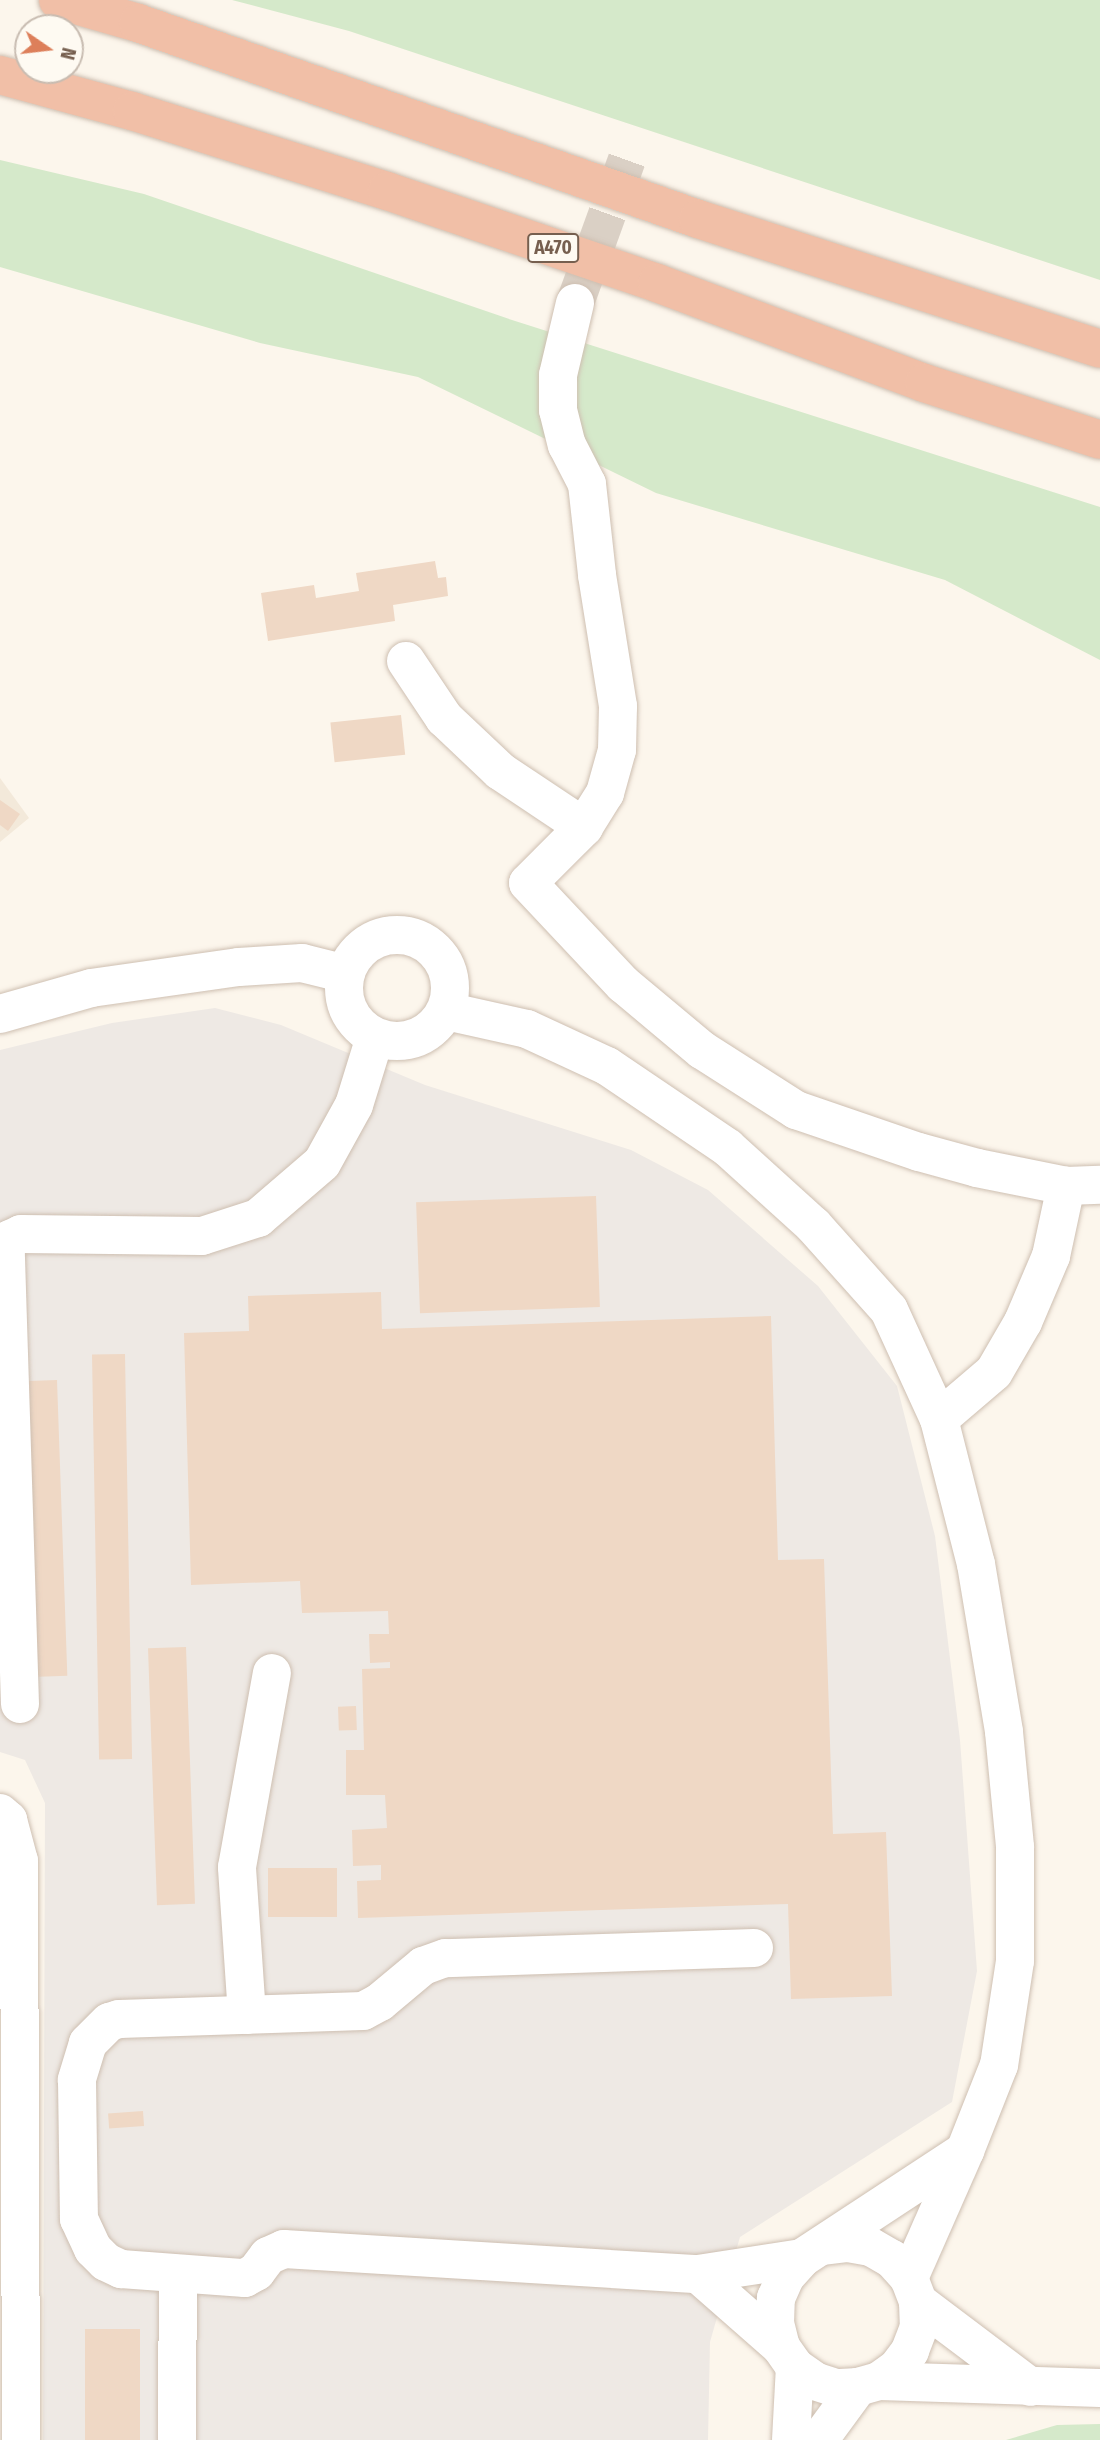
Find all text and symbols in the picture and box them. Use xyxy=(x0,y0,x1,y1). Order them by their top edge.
north arrow xyxy=(14,14,84,84)
text: N xyxy=(55,45,80,62)
road number: A470 xyxy=(527,232,579,264)

